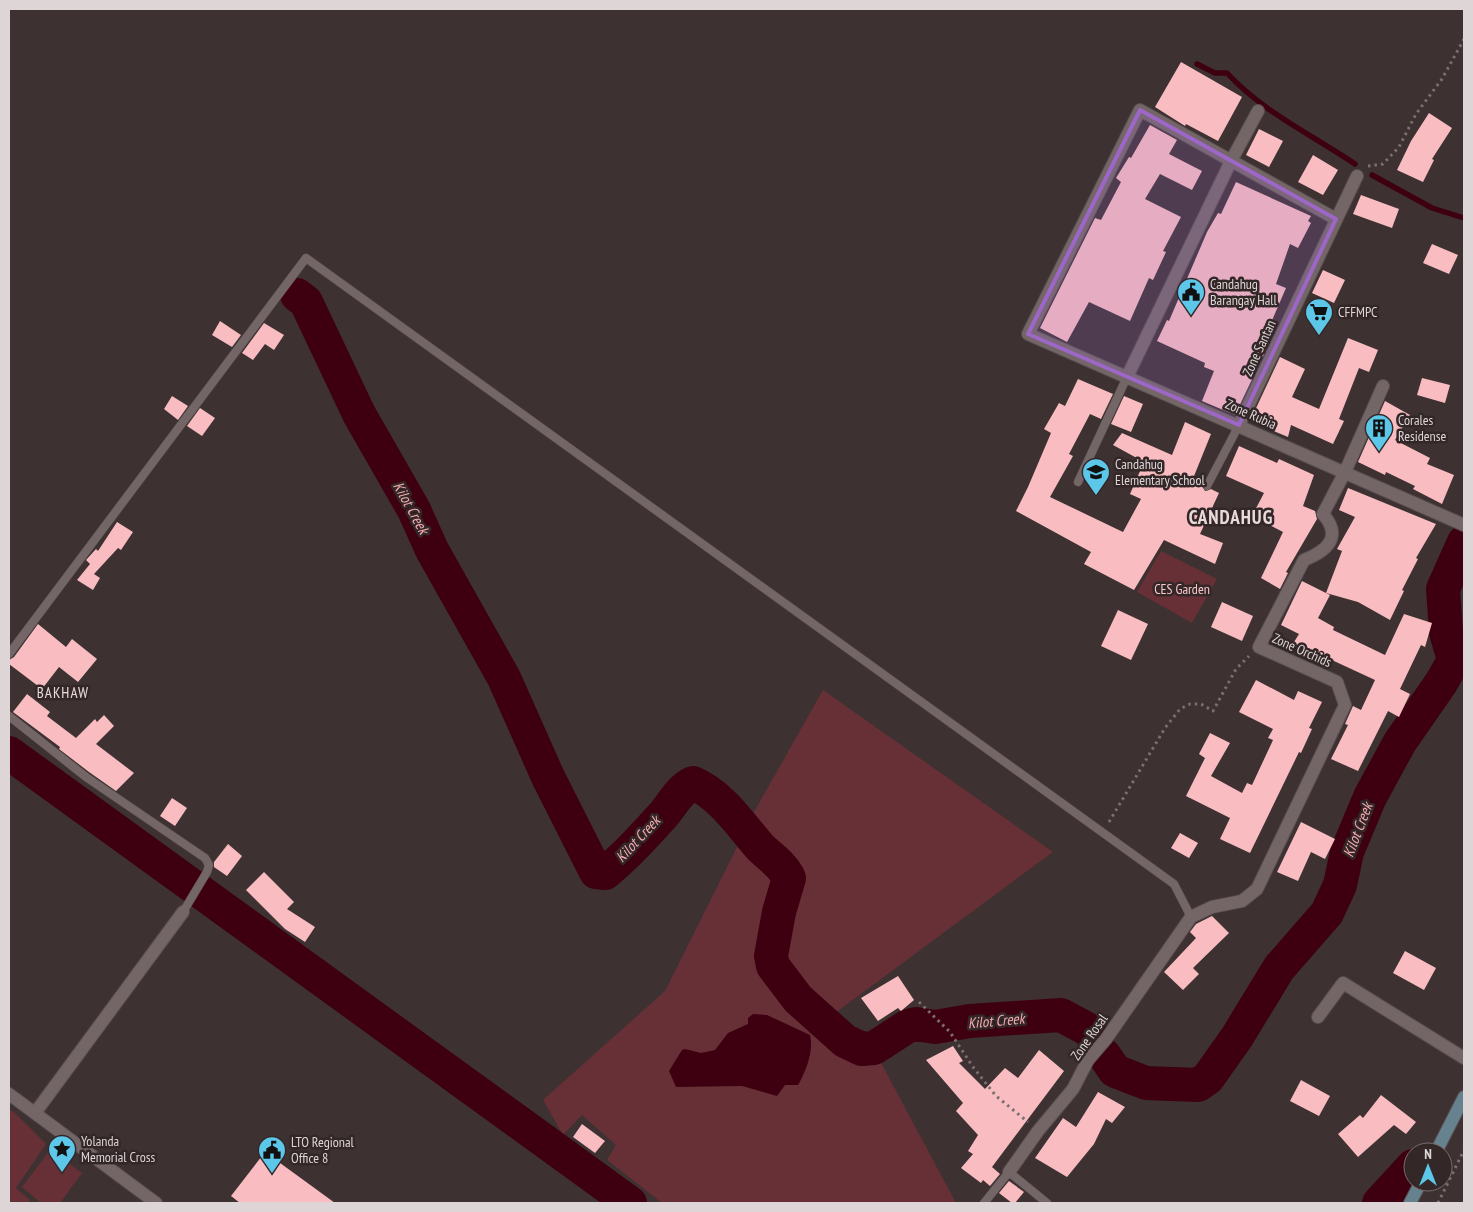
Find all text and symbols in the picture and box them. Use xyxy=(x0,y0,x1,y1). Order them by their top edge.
place label: Candahug Barangay Hall xyxy=(1210,275,1278,309)
public building icon: Candahug Barangay Hall xyxy=(1176,277,1206,316)
supermarket icon: CFFMPC xyxy=(1304,297,1334,336)
place label: CFFMPC xyxy=(1338,303,1378,321)
street label: Zone Santan xyxy=(1238,317,1280,379)
street label: Zone Rubia xyxy=(1223,395,1279,433)
place label: Corales Residense xyxy=(1398,411,1446,445)
building icon: Corales Residense xyxy=(1364,413,1394,452)
place label: Candahug Elementary School xyxy=(1115,455,1205,489)
school or university icon: Candahug Elementary School xyxy=(1081,457,1111,496)
water label: Kilot Creek xyxy=(389,478,435,539)
district label: CANDAHUG xyxy=(1189,505,1273,529)
park label: CES Garden xyxy=(1154,580,1210,598)
street label: Zone Orchids xyxy=(1270,629,1335,671)
district label: BAKHAW xyxy=(37,683,89,702)
water label: Kilot Creek xyxy=(1338,798,1377,860)
water label: Kilot Creek xyxy=(611,810,665,866)
water label: Kilot Creek xyxy=(967,1008,1027,1032)
street label: Zone Rosal xyxy=(1067,1010,1112,1064)
place label: Yolanda Memorial Cross xyxy=(81,1132,155,1166)
place label: LTO Regional Office 8 xyxy=(291,1133,355,1167)
place icon: Yolanda Memorial Cross xyxy=(47,1134,77,1173)
public building icon: LTO Regional Office 8 xyxy=(257,1135,287,1174)
north arrow xyxy=(1403,1142,1453,1192)
text: N xyxy=(1424,1145,1432,1163)

